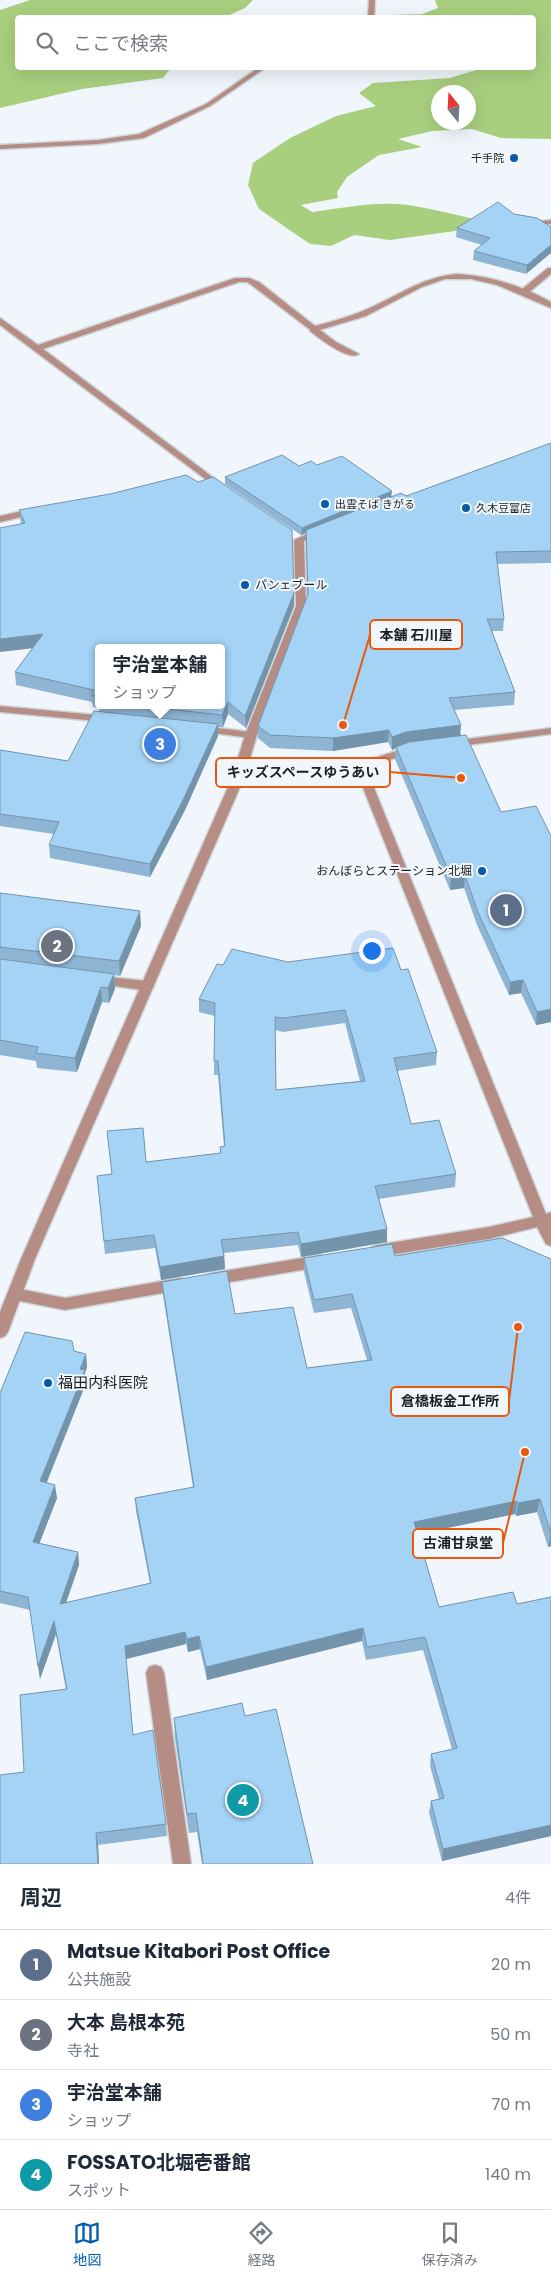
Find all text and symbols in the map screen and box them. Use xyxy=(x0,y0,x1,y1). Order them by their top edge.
search box xyxy=(15,15,536,70)
icon: search xyxy=(33,29,61,57)
text: ここで検索 xyxy=(73,30,168,57)
north arrow xyxy=(431,85,476,130)
place label: 千手院 xyxy=(471,150,504,166)
marker: 千手院 xyxy=(508,152,520,164)
place label: 出雲そば きがる xyxy=(335,496,415,512)
marker: 出雲そば きがる xyxy=(319,498,331,510)
place label: 久木豆富店 xyxy=(476,500,531,516)
marker: 久木豆富店 xyxy=(460,502,472,514)
place label: パンェブール xyxy=(255,576,328,593)
marker: パンェブール xyxy=(239,579,251,591)
callout: 本舗 石川屋 xyxy=(370,620,462,649)
text: 本舗 石川屋 xyxy=(380,625,452,645)
popup xyxy=(95,644,225,709)
text: 宇治堂本舗 xyxy=(112,651,208,678)
text: ショップ xyxy=(112,681,177,704)
pin: 3 xyxy=(144,725,176,763)
callout: キッズスペースゆうあい xyxy=(216,758,390,787)
text: キッズスペースゆうあい xyxy=(227,762,379,782)
place label: おんぼらとステーション北堀 xyxy=(316,862,472,879)
marker: おんぼらとステーション北堀 xyxy=(476,865,488,877)
pin: 1 xyxy=(490,891,522,929)
pin: 2 xyxy=(41,927,73,965)
your location xyxy=(359,938,385,964)
place label: 福田内科医院 xyxy=(58,1372,148,1393)
marker: 福田内科医院 xyxy=(42,1377,54,1389)
callout: 倉橋板金工作所 xyxy=(391,1387,509,1416)
text: 倉橋板金工作所 xyxy=(401,1391,499,1411)
callout: 古浦甘泉堂 xyxy=(413,1529,503,1558)
text: 古浦甘泉堂 xyxy=(423,1533,493,1553)
pin: 4 xyxy=(227,1781,259,1819)
text: 周辺 xyxy=(20,1883,62,1912)
text: 4件 xyxy=(505,1886,531,1909)
text: Matsue Kitabori Post Office xyxy=(67,1938,330,1965)
text: 1 xyxy=(33,1953,39,1976)
text: 20 m xyxy=(491,1953,531,1976)
text: 公共施設 xyxy=(67,1968,131,1991)
text: 大本 島根本苑 xyxy=(67,2009,185,2036)
text: 2 xyxy=(31,2023,41,2046)
text: 50 m xyxy=(490,2023,531,2046)
text: 寺社 xyxy=(67,2039,99,2062)
text: 宇治堂本舗 xyxy=(67,2079,162,2106)
text: 3 xyxy=(31,2093,41,2116)
text: 70 m xyxy=(491,2093,531,2116)
text: ショップ xyxy=(67,2109,131,2132)
text: FOSSATO北堀壱番館 xyxy=(67,2149,251,2176)
text: 4 xyxy=(31,2163,41,2186)
text: 140 m xyxy=(485,2163,531,2186)
text: スポット xyxy=(67,2179,131,2202)
tab: 地図 xyxy=(73,2219,101,2271)
tab: 経路 xyxy=(247,2219,275,2271)
tab: 保存済み xyxy=(422,2219,478,2271)

